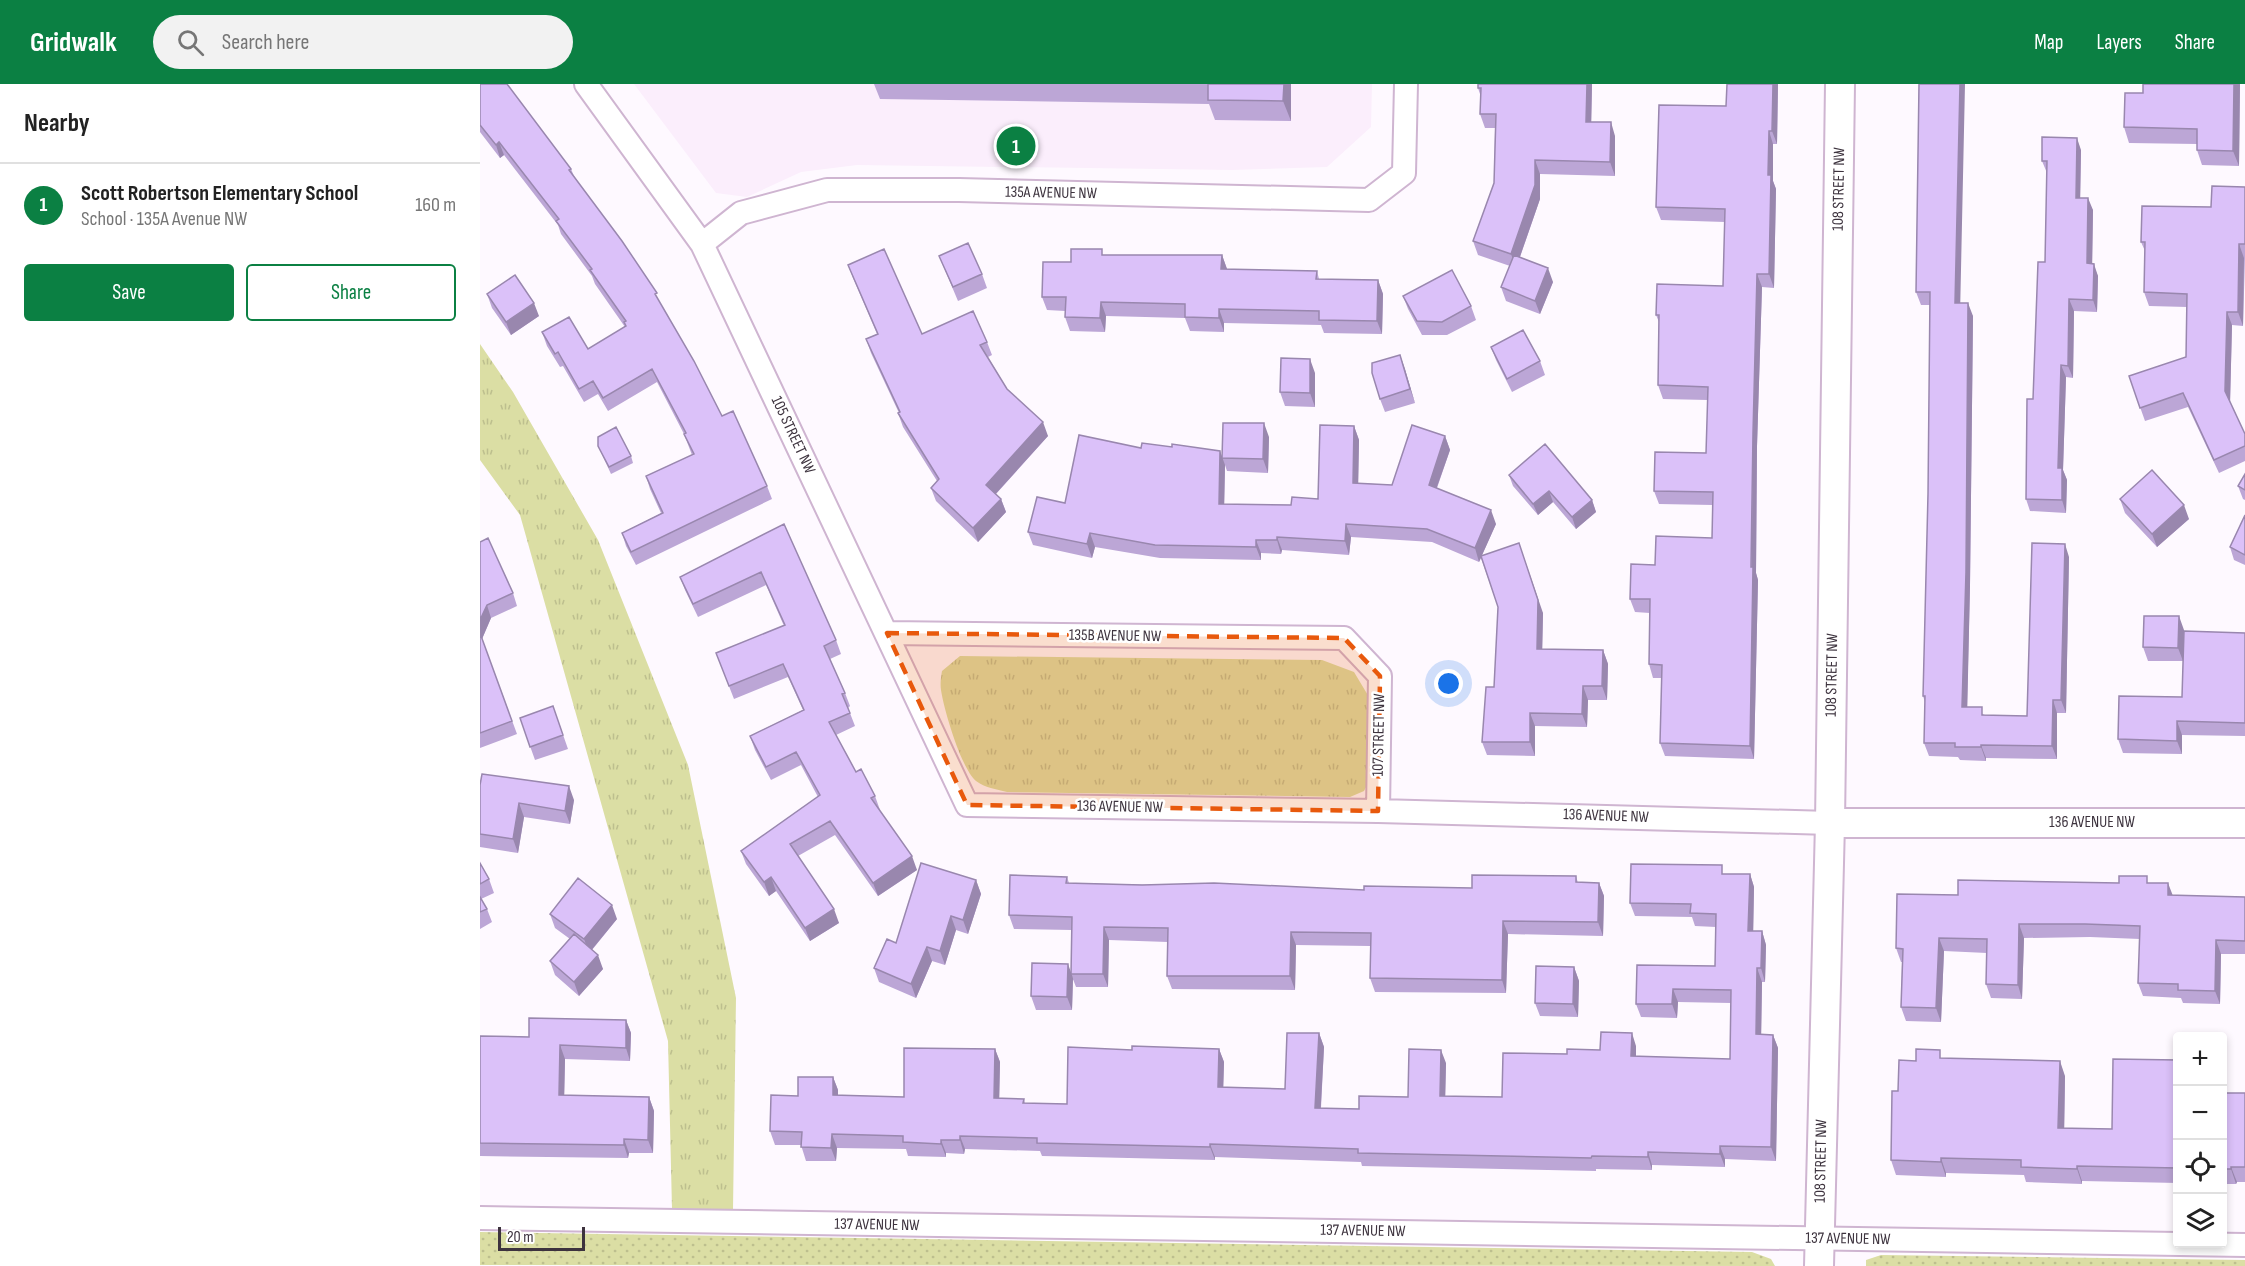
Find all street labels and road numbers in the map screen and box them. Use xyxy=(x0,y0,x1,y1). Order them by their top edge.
street label: 108 STREET NW xyxy=(1829,146,1849,231)
street label: 135A AVENUE NW xyxy=(1005,183,1098,203)
street label: 105 STREET NW xyxy=(767,393,819,477)
street label: 135B AVENUE NW xyxy=(1069,626,1162,646)
street label: 108 STREET NW xyxy=(1822,632,1842,717)
street label: 107 STREET NW xyxy=(1369,693,1389,777)
street label: 136 AVENUE NW xyxy=(1077,797,1164,817)
street label: 136 AVENUE NW xyxy=(1563,805,1650,827)
street label: 136 AVENUE NW xyxy=(2049,813,2135,832)
street label: 108 STREET NW xyxy=(1811,1118,1831,1203)
street label: 137 AVENUE NW xyxy=(834,1215,920,1235)
street label: 137 AVENUE NW xyxy=(1320,1221,1406,1241)
street label: 137 AVENUE NW xyxy=(1805,1229,1891,1249)

